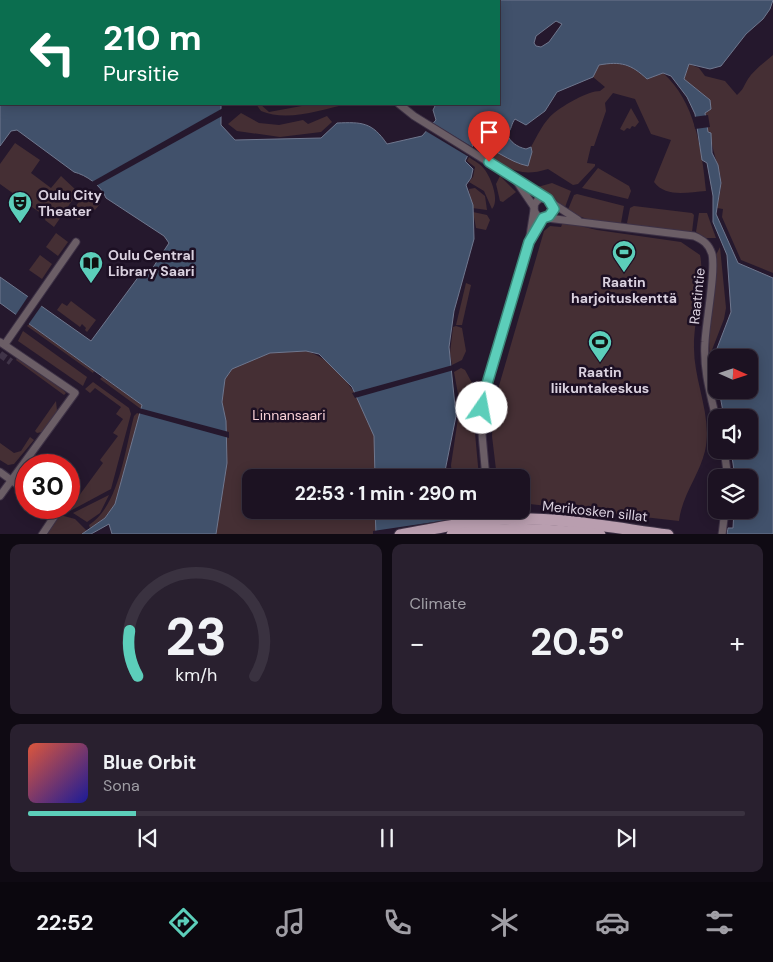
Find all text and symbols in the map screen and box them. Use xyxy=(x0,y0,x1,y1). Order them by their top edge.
text: 210 m xyxy=(103,15,202,61)
icon: left xyxy=(20,20,85,85)
text: Pursitie xyxy=(103,59,179,88)
pin xyxy=(468,111,510,162)
icon: arrive xyxy=(475,118,503,146)
place label: Oulu City Theater xyxy=(38,186,102,220)
theatre icon: Oulu City Theater xyxy=(7,190,33,224)
sports icon: Raatin harjoituskenttä xyxy=(611,239,637,273)
place label: Oulu Central Library Saari xyxy=(108,246,195,280)
library icon: Oulu Central Library Saari xyxy=(78,250,104,284)
street label: Raatintie xyxy=(685,267,709,325)
place label: Raatin harjoituskenttä xyxy=(571,273,677,307)
sports icon: Raatin liikuntakeskus xyxy=(587,329,613,363)
north arrow xyxy=(708,349,758,399)
map controls xyxy=(708,349,758,519)
place label: Raatin liikuntakeskus xyxy=(551,363,649,397)
position arrow xyxy=(455,381,507,433)
park label: Linnansaari xyxy=(252,406,326,424)
button: sound xyxy=(708,409,758,459)
speed limit sign: 30 xyxy=(15,454,80,519)
button: layers xyxy=(708,469,758,519)
text: 22:53 · 1 min · 290 m xyxy=(295,481,477,506)
street label: Merikosken sillat xyxy=(541,497,649,525)
text: Climate xyxy=(410,593,466,614)
text: 23 xyxy=(165,603,226,671)
text: 20.5° xyxy=(530,617,624,667)
text: − xyxy=(410,625,425,662)
text: + xyxy=(730,625,745,662)
text: km/h xyxy=(175,663,217,687)
text: Blue Orbit xyxy=(103,750,196,775)
text: Sona xyxy=(103,775,140,796)
icon: previous xyxy=(134,824,162,852)
icon: pause xyxy=(373,824,401,852)
icon: next xyxy=(612,824,640,852)
icon: directions xyxy=(166,905,201,940)
icon: music xyxy=(273,905,308,940)
icon: phone xyxy=(380,905,415,940)
icon: climate xyxy=(487,905,522,940)
icon: car xyxy=(595,905,630,940)
icon: filters xyxy=(702,905,737,940)
text: 22:52 xyxy=(36,908,93,937)

